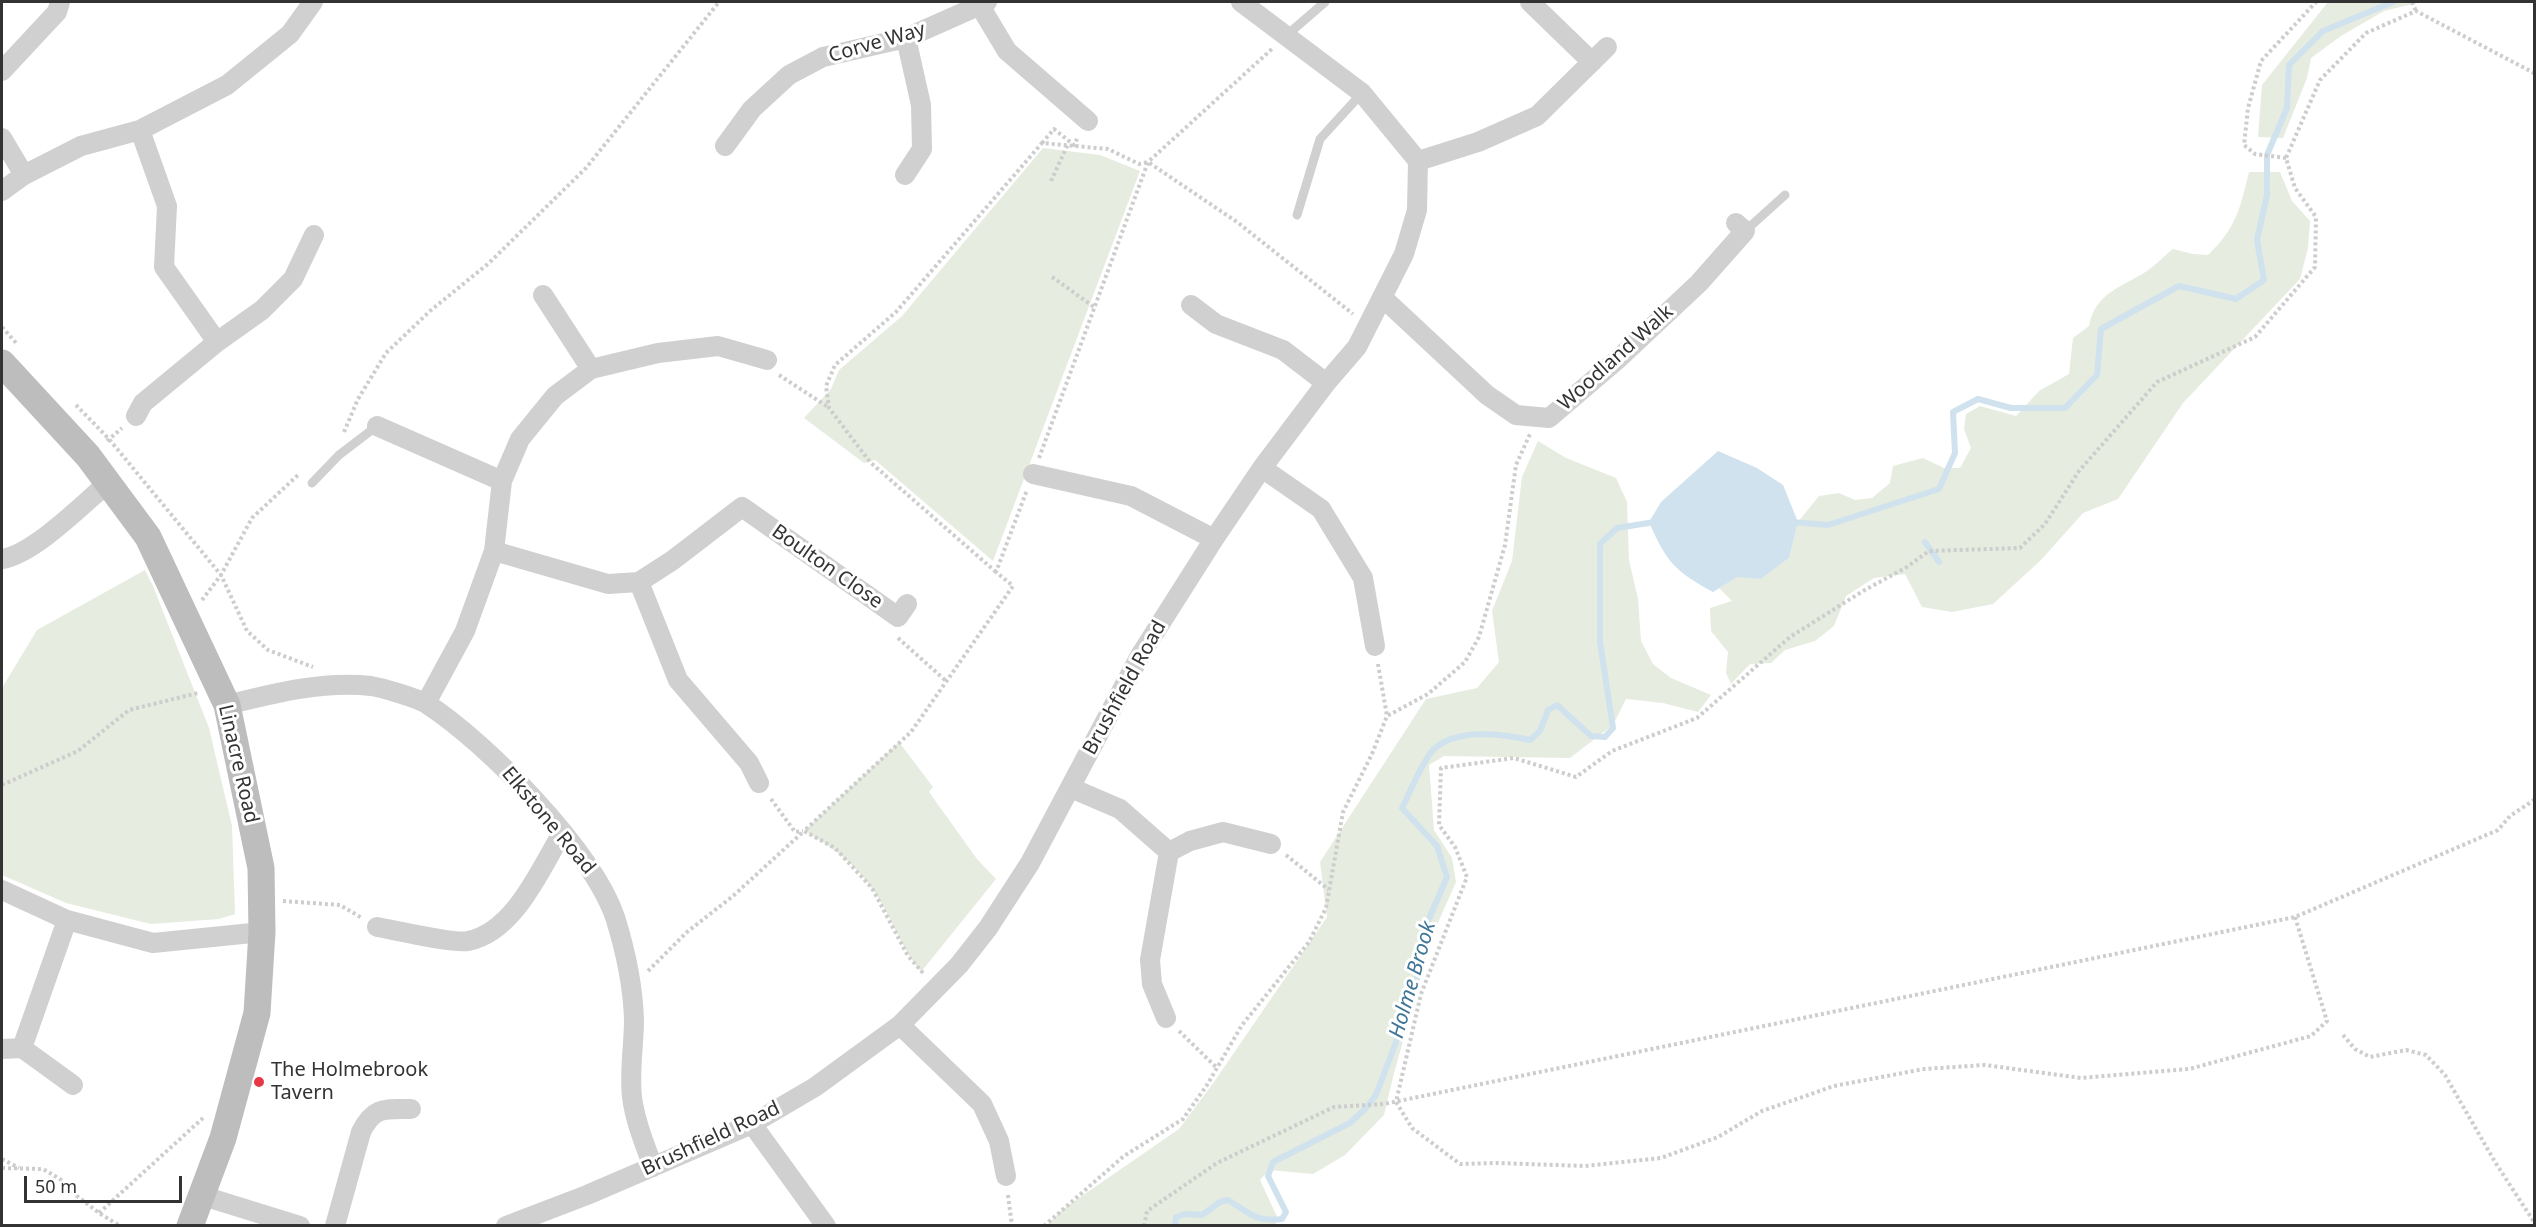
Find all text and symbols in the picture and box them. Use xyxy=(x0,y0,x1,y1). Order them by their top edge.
street label: Corve Way xyxy=(826,18,928,68)
street label: Woodland Walk xyxy=(1554,300,1678,416)
street label: Boulton Close xyxy=(767,520,887,614)
street label: Brushfield Road xyxy=(1078,617,1172,759)
street label: Linacre Road xyxy=(213,702,263,826)
street label: Elkstone Road xyxy=(496,762,600,880)
water label: Holme Brook xyxy=(1384,919,1442,1041)
place label: The Holmebrook Tavern xyxy=(271,1058,428,1105)
marker: The Holmebrook Tavern xyxy=(252,1075,266,1089)
street label: Brushfield Road xyxy=(638,1097,784,1181)
scale bar xyxy=(27,1164,184,1202)
text: 50 m xyxy=(35,1174,77,1198)

